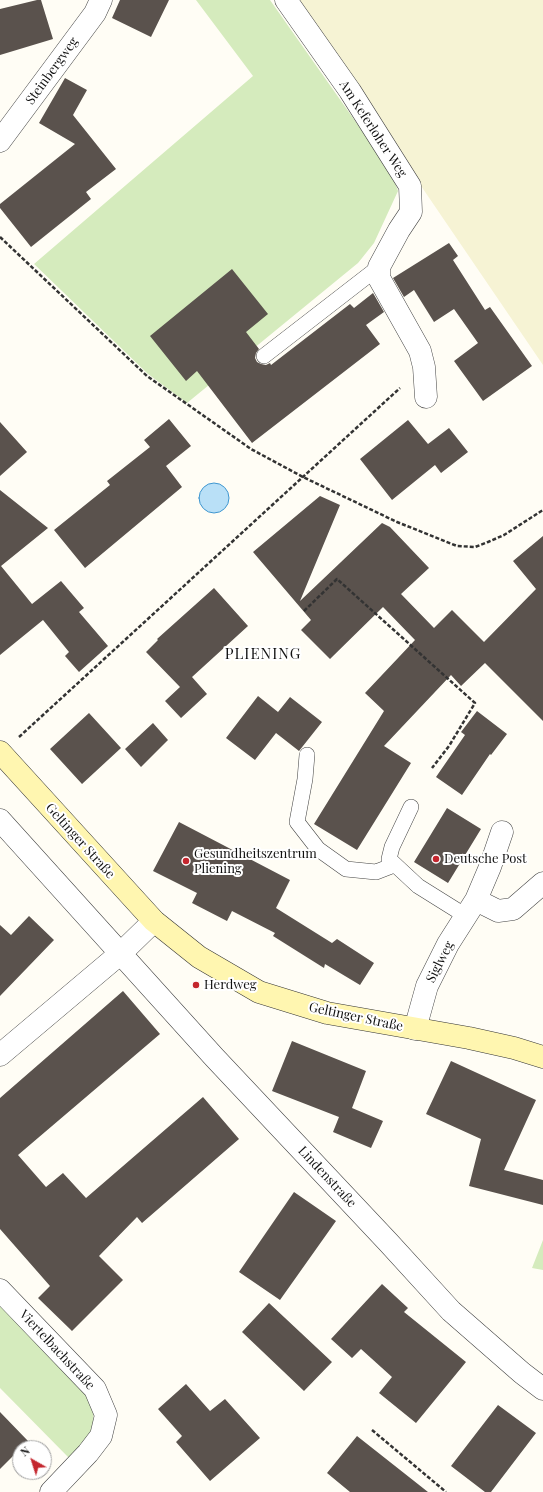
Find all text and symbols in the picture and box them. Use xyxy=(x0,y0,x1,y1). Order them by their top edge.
street label: Steinbergweg xyxy=(22,34,82,108)
street label: Am Keferloher Weg xyxy=(336,78,410,180)
district label: PLIENING xyxy=(225,645,301,663)
street label: Geltinger Straße xyxy=(42,800,118,882)
place label: Gesundheitszentrum Pliening xyxy=(194,846,317,877)
place label: Deutsche Post xyxy=(444,851,527,867)
marker: Deutsche Post xyxy=(431,854,441,864)
marker: Gesundheitszentrum Pliening xyxy=(181,856,191,866)
street label: Siglweg xyxy=(423,939,457,985)
place label: Herdweg xyxy=(204,977,257,993)
marker: Herdweg xyxy=(191,980,201,990)
street label: Geltinger Straße xyxy=(307,999,405,1035)
street label: Lindenstraße xyxy=(295,1143,359,1211)
street label: Viertelbachstraße xyxy=(16,1307,98,1393)
north arrow xyxy=(12,1440,52,1480)
text: N xyxy=(17,1443,33,1459)

